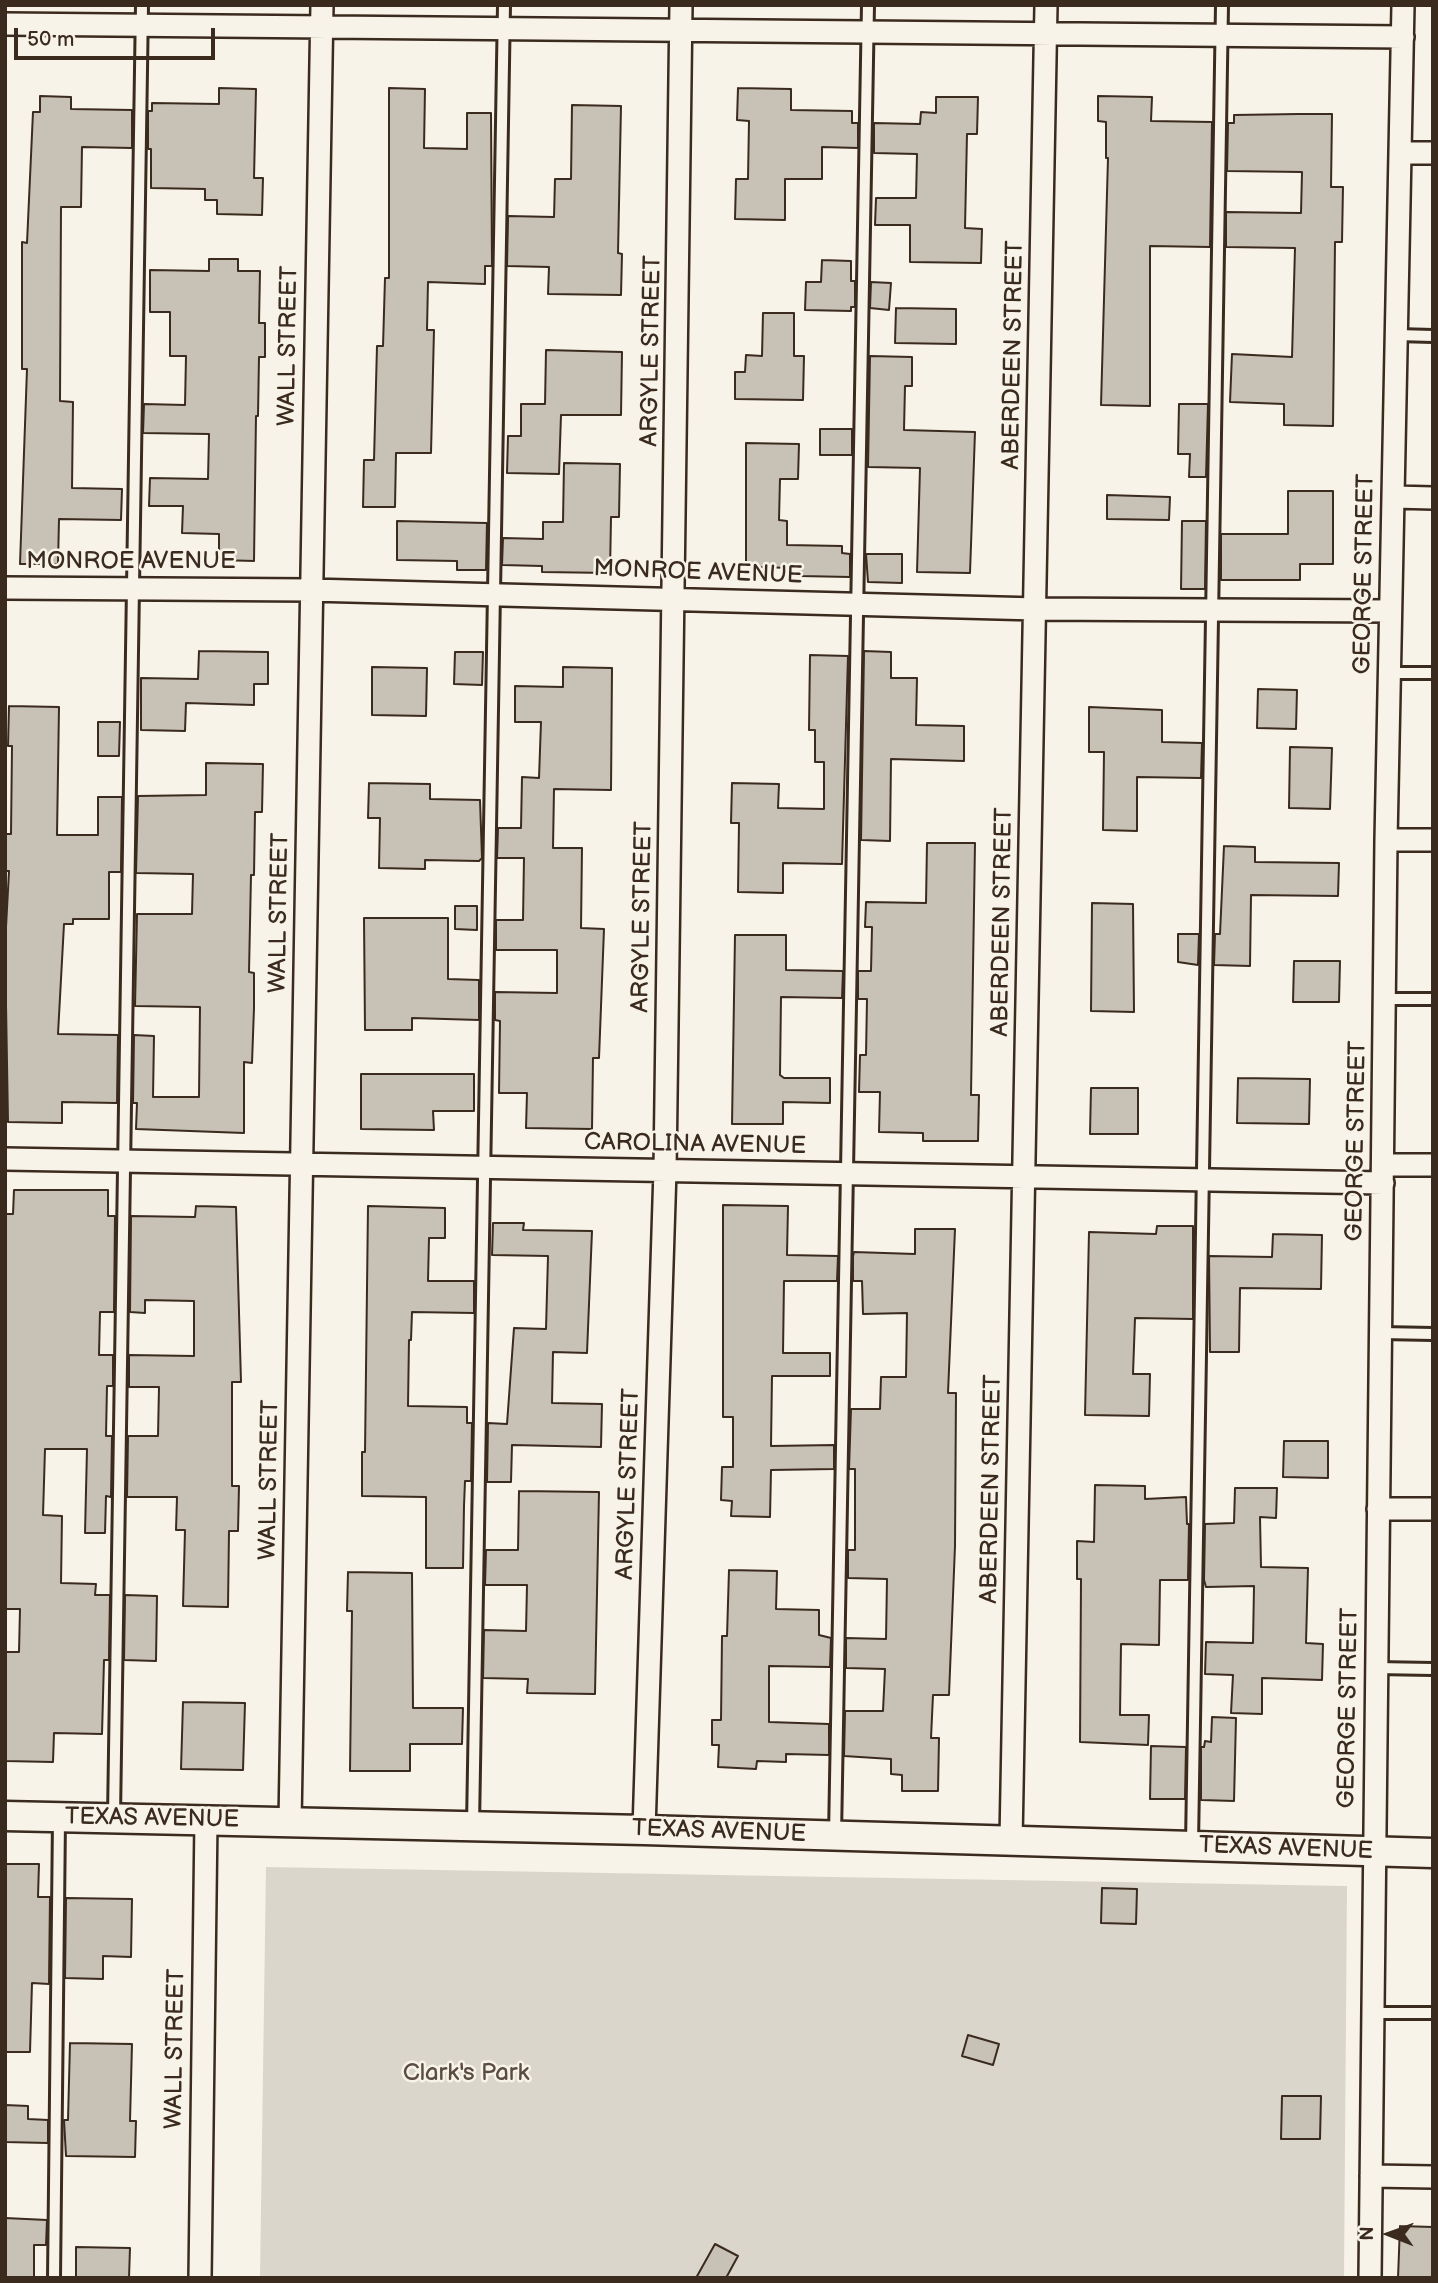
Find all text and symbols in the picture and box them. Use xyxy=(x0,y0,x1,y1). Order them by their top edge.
scale bar xyxy=(18,14,219,58)
text: 50 m xyxy=(27,27,74,52)
street label: ABERDEEN STREET xyxy=(998,240,1030,470)
street label: ARGYLE STREET xyxy=(636,255,668,447)
street label: WALL STREET xyxy=(273,266,305,426)
street label: GEORGE STREET xyxy=(1349,473,1381,675)
street label: MONROE AVENUE xyxy=(26,548,236,576)
street label: MONROE AVENUE xyxy=(593,555,803,591)
street label: ABERDEEN STREET xyxy=(987,807,1019,1037)
street label: ARGYLE STREET xyxy=(627,821,659,1013)
street label: WALL STREET xyxy=(264,833,296,993)
street label: GEORGE STREET xyxy=(1341,1040,1373,1242)
street label: CAROLINA AVENUE xyxy=(584,1129,806,1161)
street label: ABERDEEN STREET xyxy=(976,1374,1008,1604)
street label: ARGYLE STREET xyxy=(611,1388,647,1580)
street label: WALL STREET xyxy=(254,1400,286,1560)
street label: GEORGE STREET xyxy=(1333,1607,1365,1809)
street label: TEXAS AVENUE xyxy=(65,1803,239,1835)
street label: TEXAS AVENUE xyxy=(631,1815,807,1849)
street label: TEXAS AVENUE xyxy=(1198,1832,1374,1866)
street label: WALL STREET xyxy=(160,1969,192,2129)
park label: Clark's Park xyxy=(403,2060,529,2088)
north arrow xyxy=(1354,2199,1424,2269)
text: N xyxy=(1356,2226,1379,2241)

